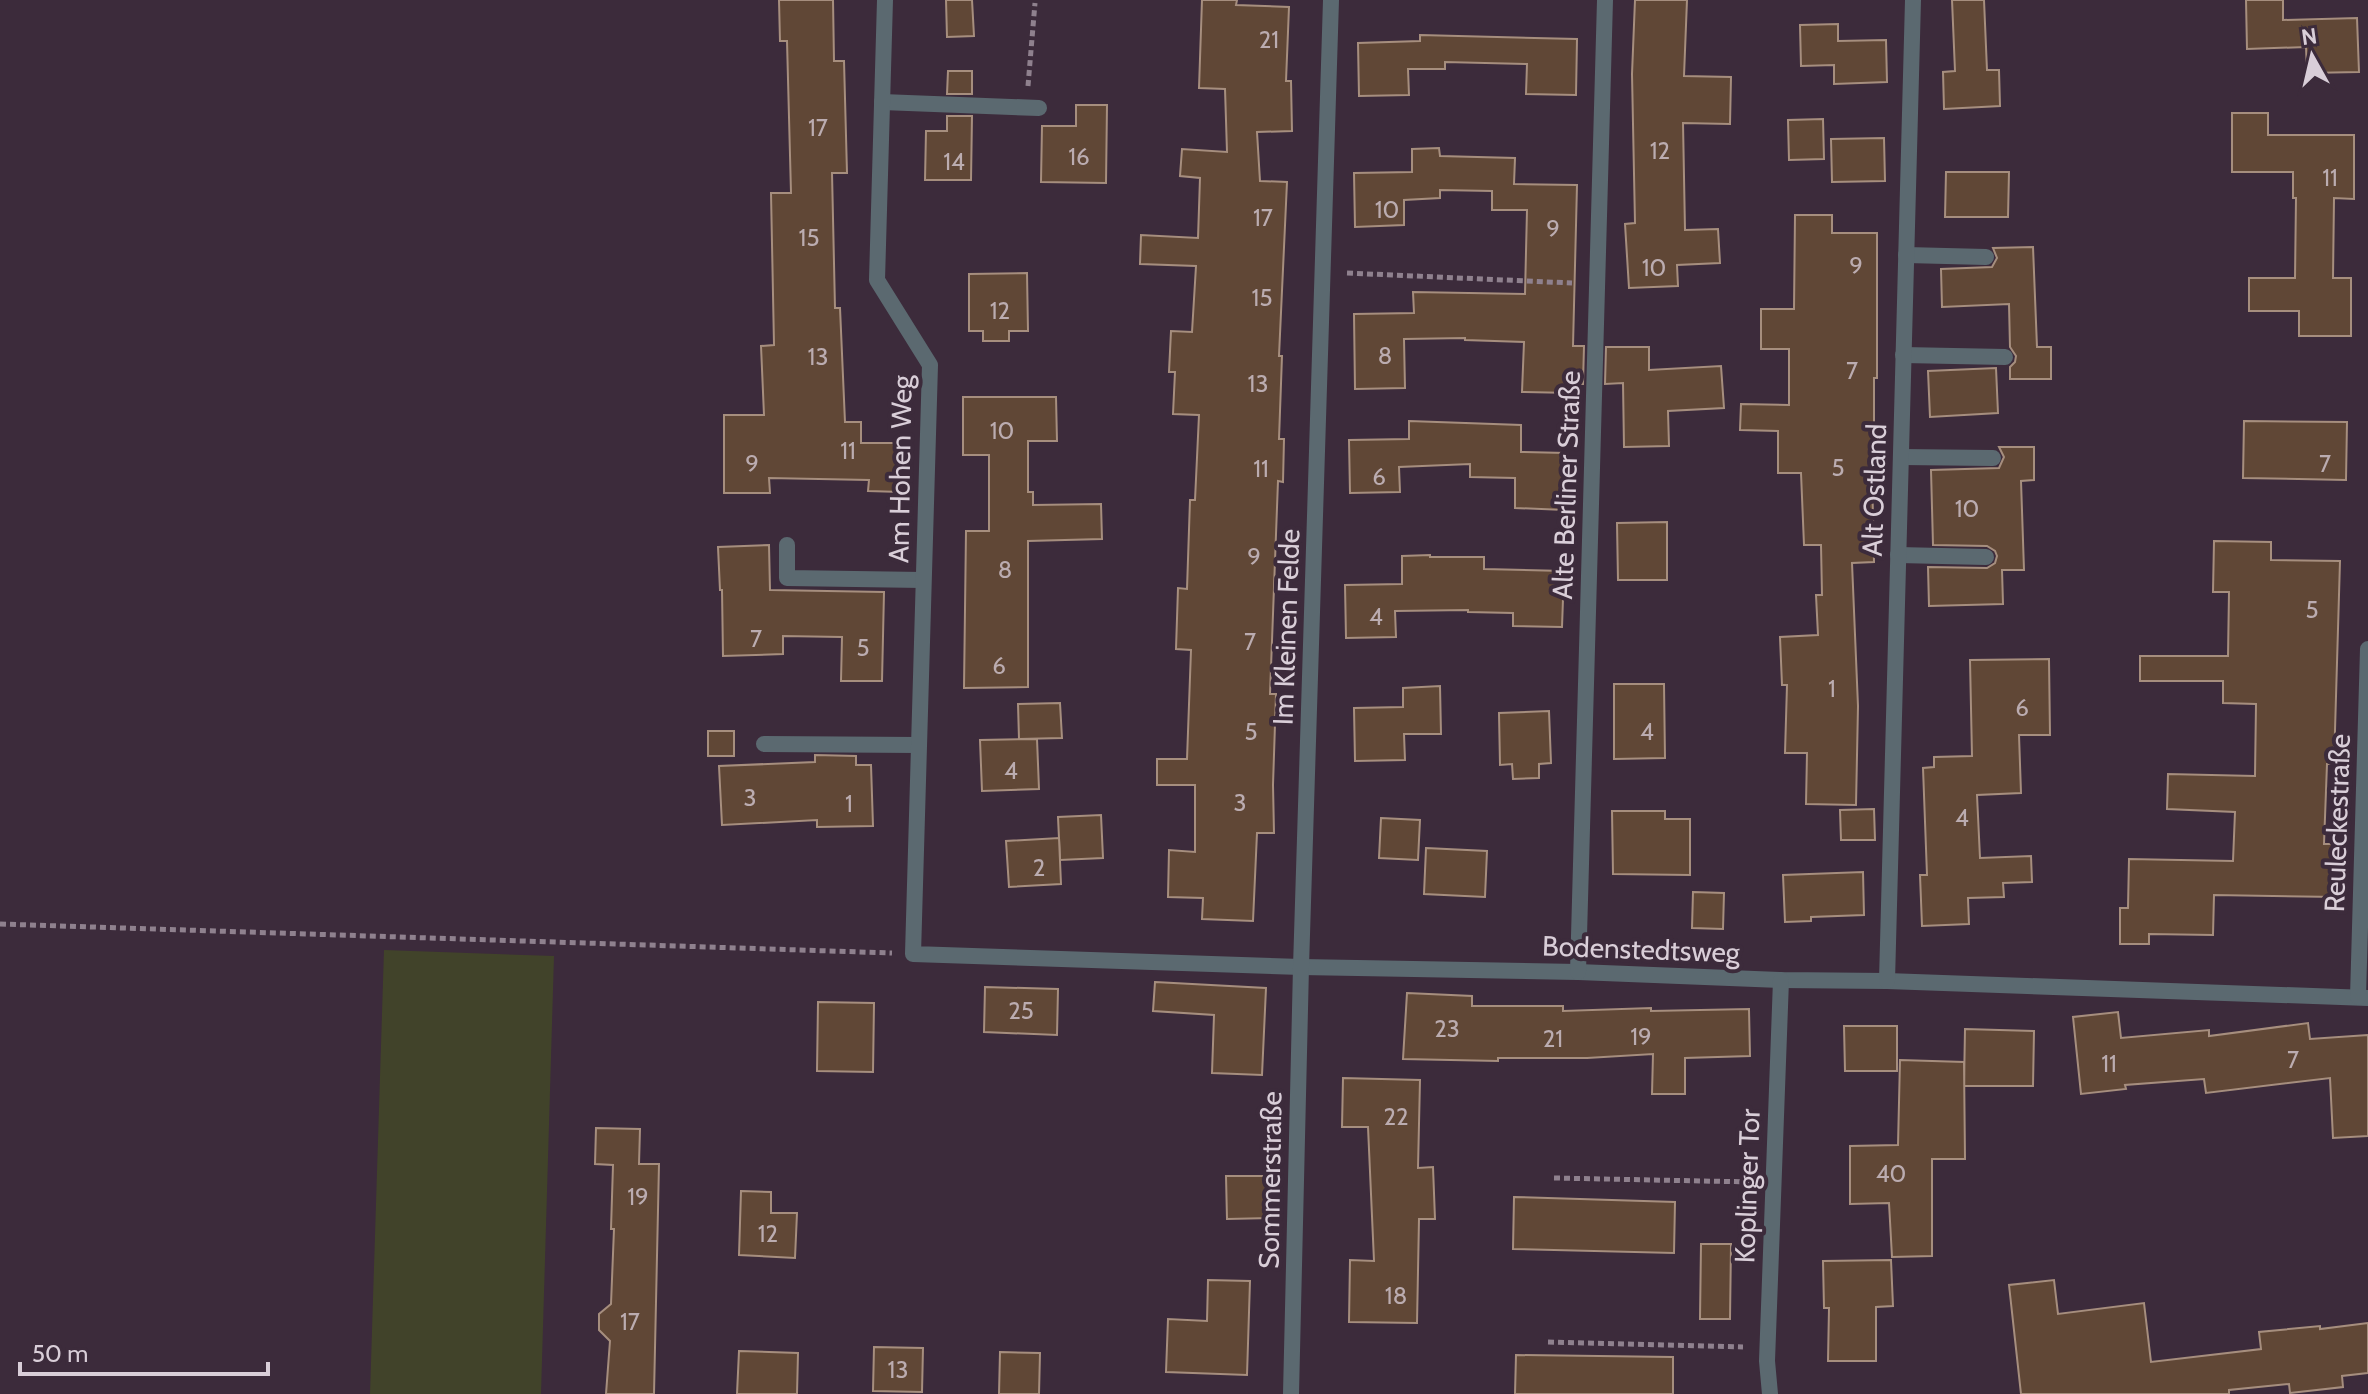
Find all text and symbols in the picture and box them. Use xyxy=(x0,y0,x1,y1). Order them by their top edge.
north arrow xyxy=(2272,16,2352,96)
text: N xyxy=(2300,22,2319,51)
house number: 21 xyxy=(1259,25,1279,54)
house number: 17 xyxy=(808,113,828,142)
house number: 12 xyxy=(1650,136,1670,165)
house number: 16 xyxy=(1068,142,1090,171)
house number: 14 xyxy=(943,147,965,176)
house number: 11 xyxy=(2322,163,2338,192)
house number: 10 xyxy=(1375,195,1399,224)
house number: 17 xyxy=(1253,203,1273,232)
house number: 9 xyxy=(1546,214,1560,243)
house number: 15 xyxy=(799,223,819,252)
house number: 9 xyxy=(1849,251,1863,280)
house number: 10 xyxy=(1642,253,1666,282)
house number: 15 xyxy=(1252,283,1272,312)
house number: 12 xyxy=(990,296,1010,325)
house number: 8 xyxy=(1378,341,1392,370)
house number: 13 xyxy=(808,342,828,371)
house number: 7 xyxy=(1846,356,1858,385)
house number: 13 xyxy=(1248,369,1268,398)
street label: Alte Berliner Straße xyxy=(1545,370,1587,600)
street label: Am Hohen Weg xyxy=(881,374,919,563)
house number: 10 xyxy=(990,416,1014,445)
street label: Alt Ostland xyxy=(1855,423,1893,557)
house number: 11 xyxy=(840,436,856,465)
house number: 9 xyxy=(745,449,759,478)
house number: 7 xyxy=(2319,449,2331,478)
house number: 5 xyxy=(1832,453,1844,482)
house number: 11 xyxy=(1253,454,1269,483)
house number: 6 xyxy=(1372,462,1386,491)
house number: 10 xyxy=(1955,494,1979,523)
street label: Im Kleinen Felde xyxy=(1266,528,1306,726)
house number: 9 xyxy=(1247,542,1261,571)
house number: 8 xyxy=(998,555,1012,584)
house number: 5 xyxy=(2306,595,2318,624)
house number: 4 xyxy=(1369,602,1383,631)
house number: 7 xyxy=(750,624,762,653)
house number: 7 xyxy=(1244,627,1256,656)
house number: 5 xyxy=(857,633,869,662)
house number: 6 xyxy=(992,651,1006,680)
house number: 1 xyxy=(1828,674,1836,703)
house number: 6 xyxy=(2015,693,2029,722)
house number: 5 xyxy=(1245,717,1257,746)
house number: 4 xyxy=(1640,717,1654,746)
street label: Reuleckestraße xyxy=(2317,733,2357,913)
house number: 4 xyxy=(1004,756,1018,785)
house number: 3 xyxy=(744,783,756,812)
house number: 3 xyxy=(1234,788,1246,817)
house number: 1 xyxy=(845,789,853,818)
house number: 4 xyxy=(1955,803,1969,832)
house number: 2 xyxy=(1033,853,1045,882)
street label: Bodenstedtsweg xyxy=(1542,929,1742,969)
house number: 25 xyxy=(1008,996,1034,1025)
house number: 23 xyxy=(1434,1014,1460,1043)
house number: 19 xyxy=(1630,1022,1652,1051)
house number: 21 xyxy=(1543,1024,1563,1053)
house number: 7 xyxy=(2287,1045,2299,1074)
house number: 11 xyxy=(2101,1049,2117,1078)
street label: Sommerstraße xyxy=(1251,1091,1289,1269)
house number: 22 xyxy=(1383,1102,1409,1131)
street label: Koplinger Tor xyxy=(1727,1108,1767,1264)
house number: 40 xyxy=(1876,1159,1906,1188)
house number: 19 xyxy=(627,1182,649,1211)
house number: 12 xyxy=(758,1219,778,1248)
house number: 18 xyxy=(1385,1281,1407,1310)
house number: 17 xyxy=(620,1307,640,1336)
scale bar xyxy=(20,1326,268,1376)
text: 50 m xyxy=(32,1339,88,1368)
house number: 13 xyxy=(888,1355,908,1384)

